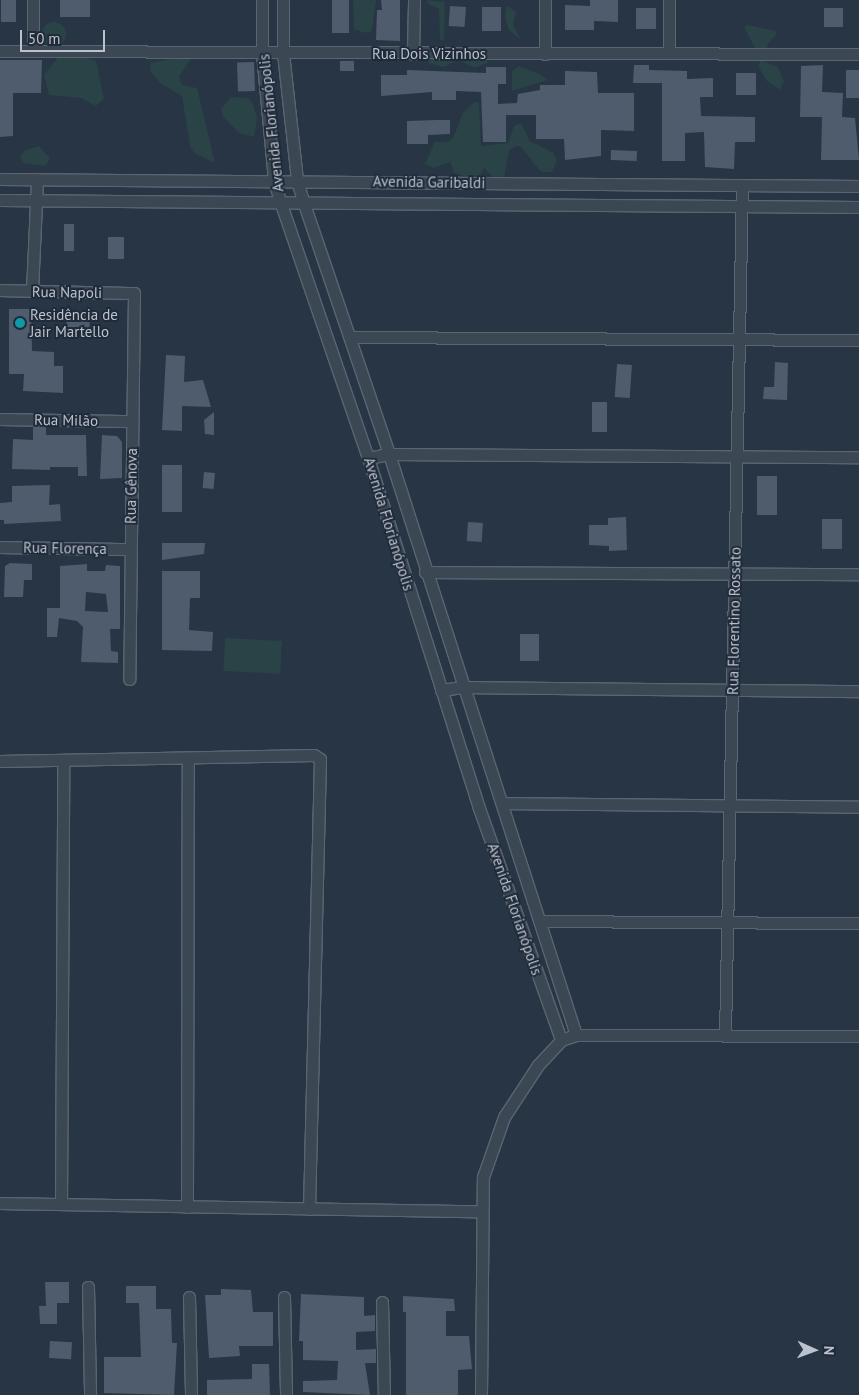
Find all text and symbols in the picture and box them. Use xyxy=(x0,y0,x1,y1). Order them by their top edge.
scale bar xyxy=(22,20,108,52)
text: 50 m xyxy=(28,29,61,48)
street label: Rua Dois Vizinhos xyxy=(372,45,486,63)
street label: Avenida Florianópolis xyxy=(255,53,287,193)
street label: Avenida Garibaldi xyxy=(373,172,485,192)
street label: Rua Napoli xyxy=(32,282,102,302)
place label: Residência de Jair Martello xyxy=(30,305,118,340)
marker: Residência de Jair Martello xyxy=(14,317,26,329)
street label: Rua Milão xyxy=(34,410,98,430)
street label: Rua Gênova xyxy=(121,448,141,524)
street label: Avenida Florianópolis xyxy=(360,455,418,593)
street label: Rua Florença xyxy=(23,538,107,558)
street label: Rua Florentino Rossato xyxy=(724,547,744,695)
street label: Avenida Florianópolis xyxy=(484,841,546,977)
north arrow xyxy=(789,1325,839,1375)
text: N xyxy=(820,1346,838,1355)

